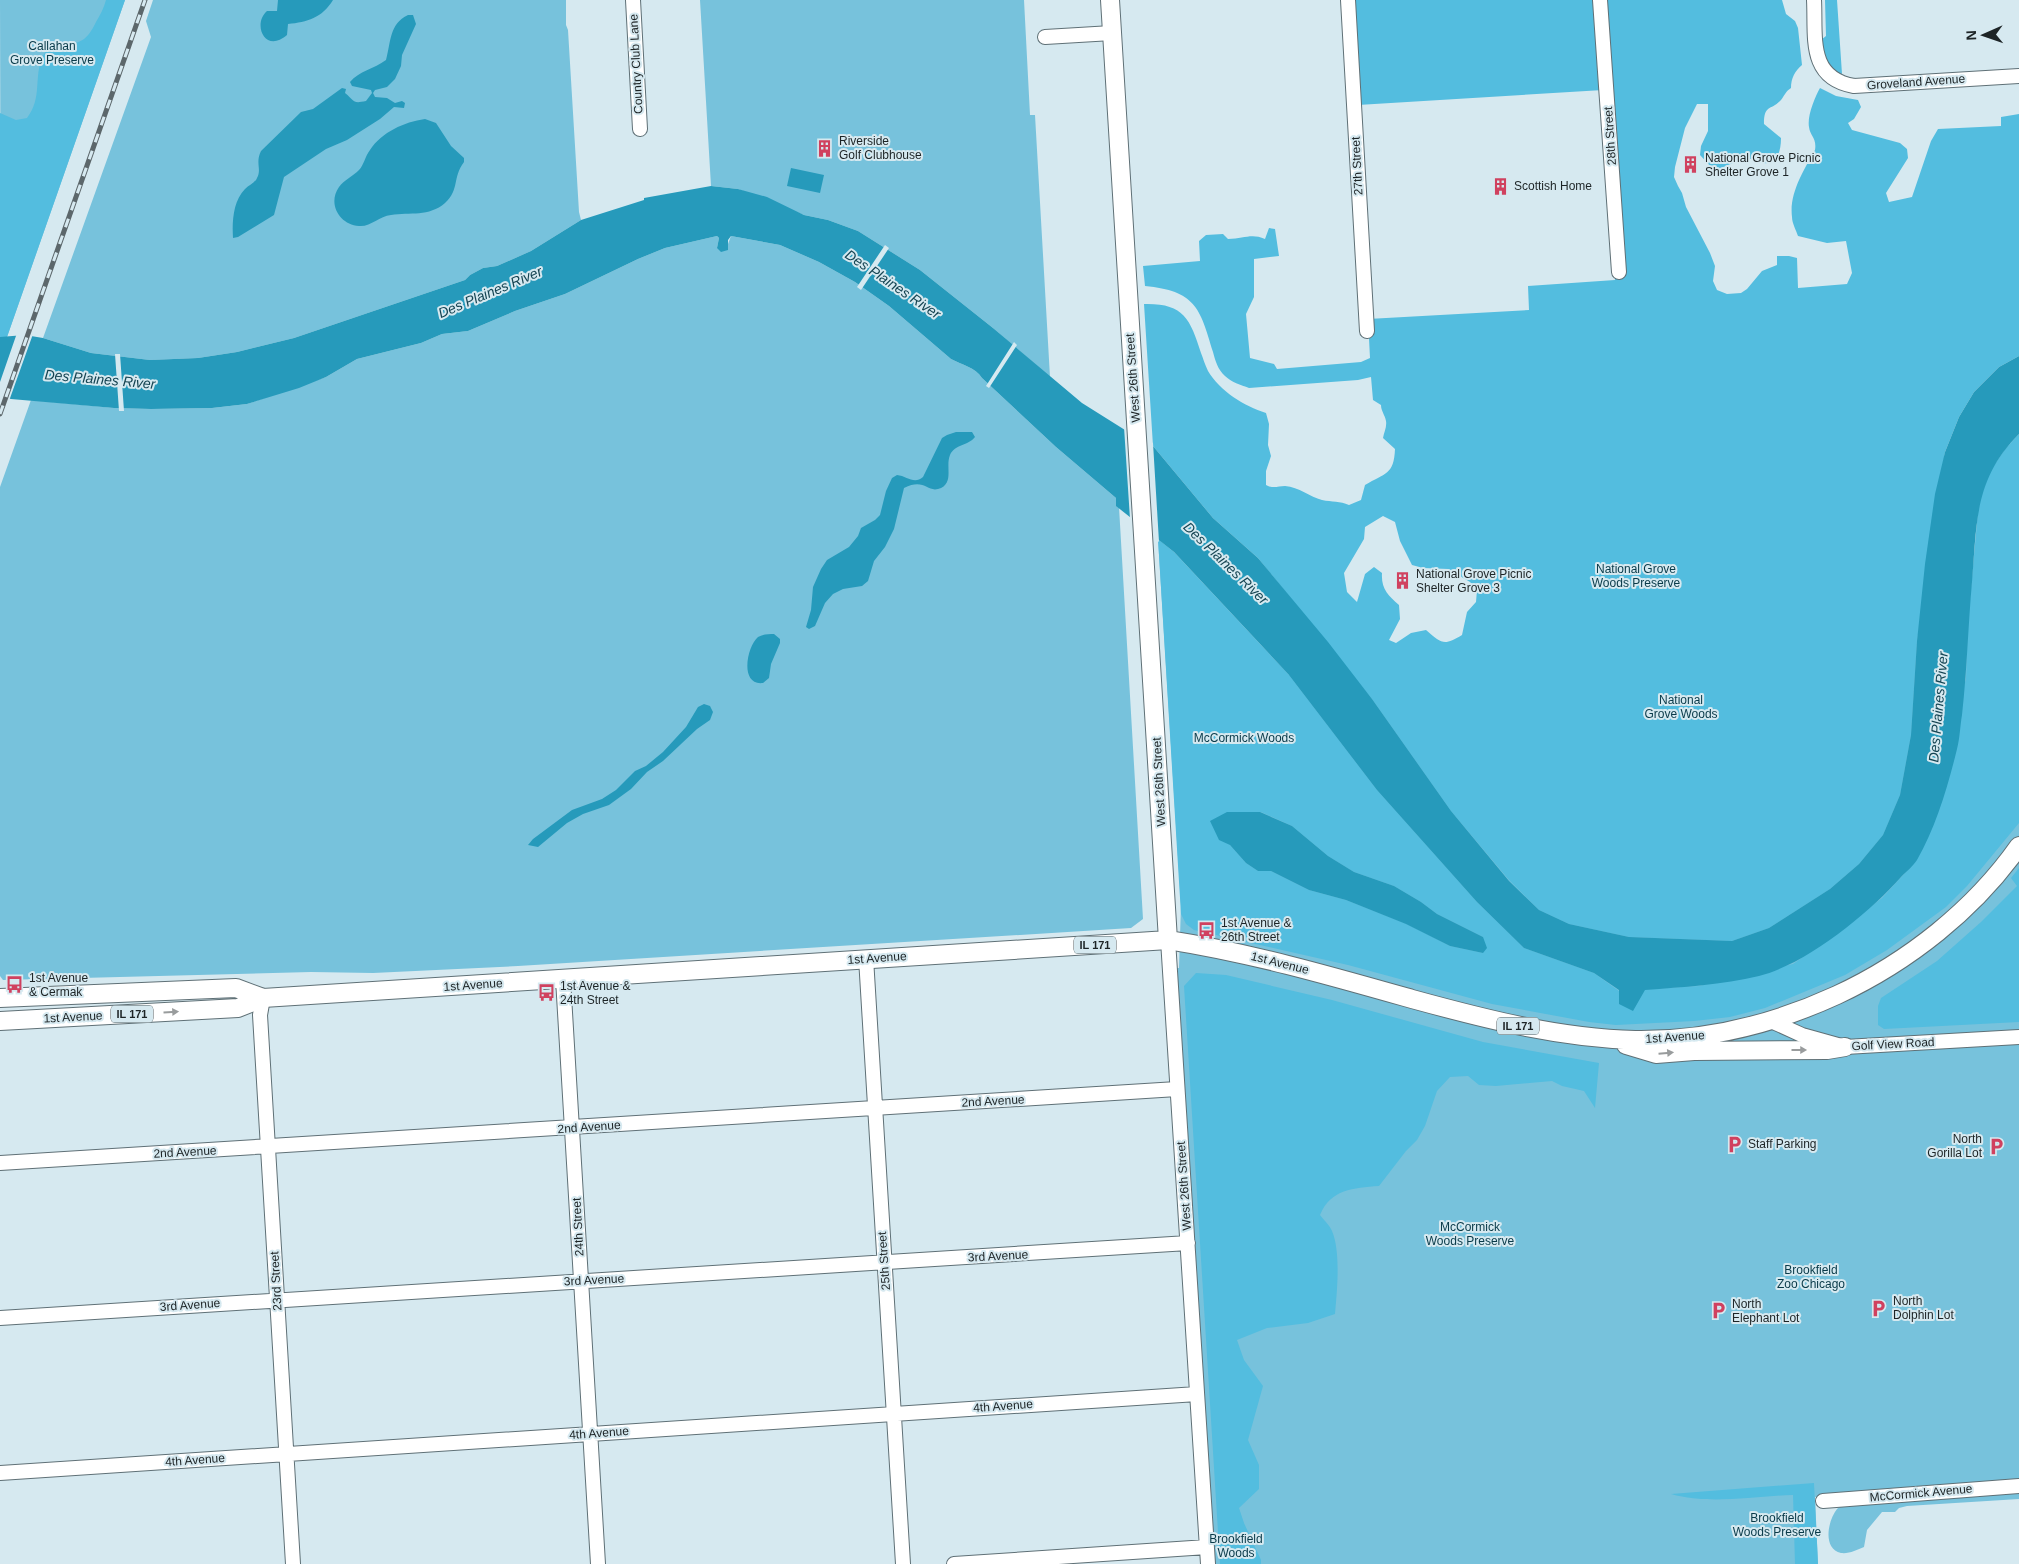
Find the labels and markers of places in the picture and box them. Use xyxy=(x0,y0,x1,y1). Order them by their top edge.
place label: Riverside Golf Clubhouse xyxy=(839,134,922,162)
building icon: Riverside Golf Clubhouse xyxy=(815,138,835,158)
place label: National Grove Picnic Shelter Grove 1 xyxy=(1705,151,1820,179)
building icon: National Grove Picnic Shelter Grove 1 xyxy=(1681,155,1701,175)
building icon: Scottish Home xyxy=(1490,176,1510,196)
place label: Scottish Home xyxy=(1514,179,1592,193)
place label: National Grove Picnic Shelter Grove 3 xyxy=(1416,567,1531,595)
building icon: National Grove Picnic Shelter Grove 3 xyxy=(1392,571,1412,591)
place label: 1st Avenue & 26th Street xyxy=(1221,916,1292,944)
bus stop icon: 1st Avenue & 26th Street xyxy=(1197,920,1217,940)
place label: 1st Avenue & Cermak xyxy=(29,971,88,999)
bus stop icon: 1st Avenue & Cermak xyxy=(5,975,25,995)
place label: 1st Avenue & 24th Street xyxy=(560,979,631,1007)
bus stop icon: 1st Avenue & 24th Street xyxy=(536,983,556,1003)
place label: North Gorilla Lot xyxy=(1927,1132,1983,1160)
parking icon: Staff Parking xyxy=(1724,1134,1744,1154)
parking icon: North Gorilla Lot xyxy=(1986,1136,2006,1156)
place label: Staff Parking xyxy=(1748,1137,1816,1151)
place label: North Dolphin Lot xyxy=(1893,1294,1954,1322)
place label: North Elephant Lot xyxy=(1732,1297,1800,1325)
parking icon: North Dolphin Lot xyxy=(1869,1298,1889,1318)
parking icon: North Elephant Lot xyxy=(1708,1301,1728,1321)

